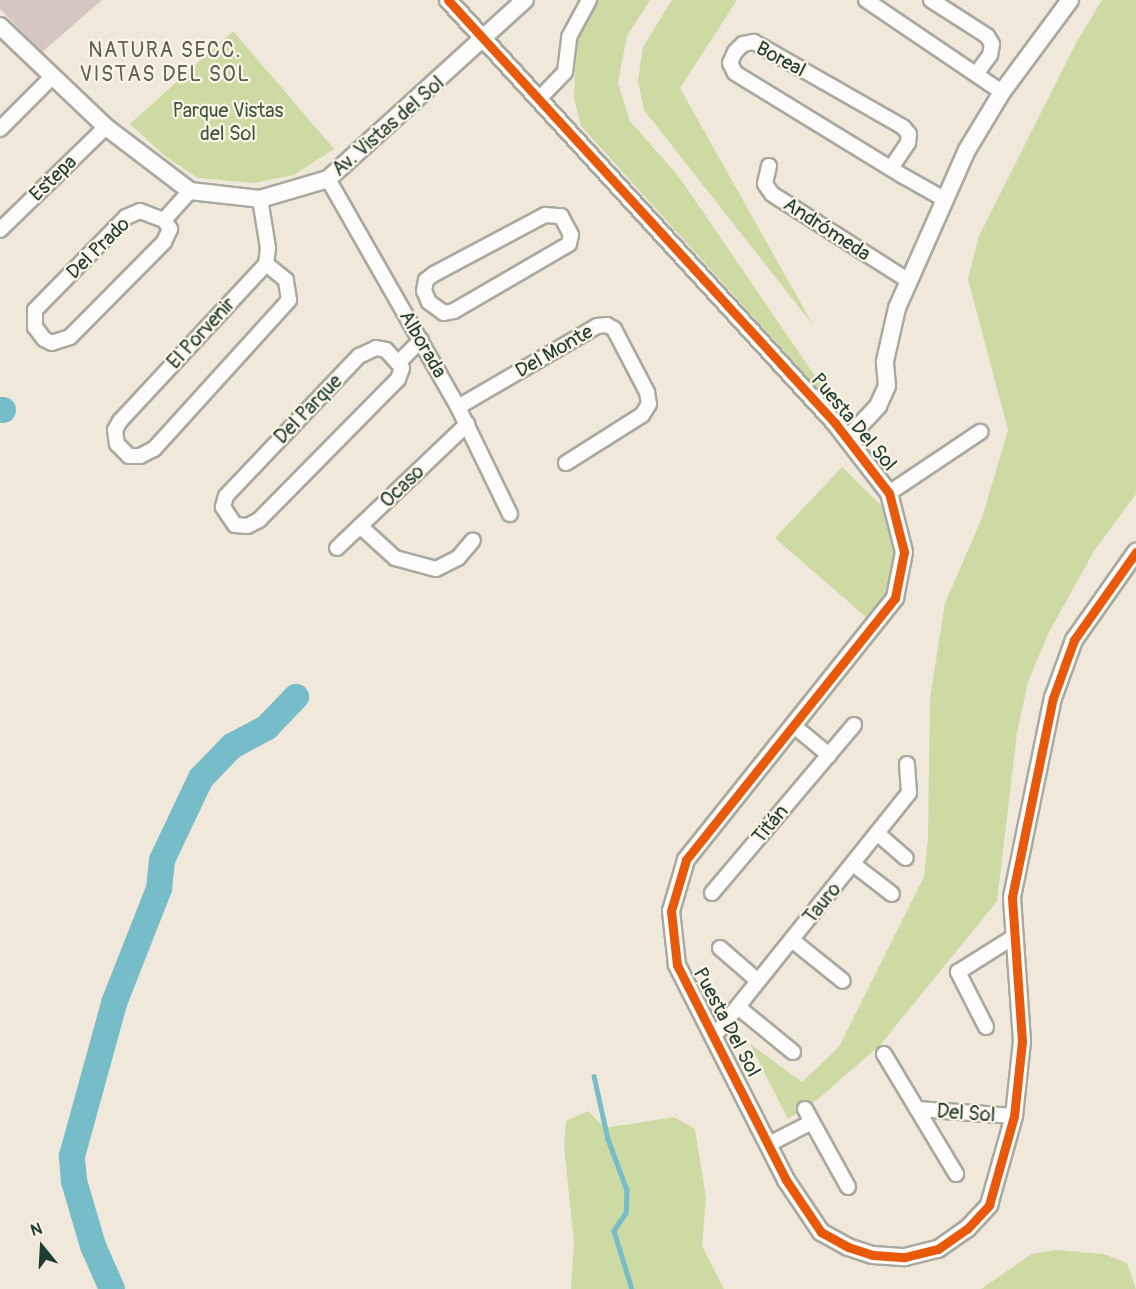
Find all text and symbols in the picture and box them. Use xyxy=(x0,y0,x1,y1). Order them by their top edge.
street label: Boreal xyxy=(752,36,810,82)
district label: NATURA SECC. VISTAS DEL SOL xyxy=(79,38,251,88)
street label: Av. Vistas del Sol xyxy=(327,71,449,181)
park label: Parque Vistas del Sol xyxy=(172,98,284,145)
street label: Estepa xyxy=(25,150,81,206)
street label: Andrómeda xyxy=(779,192,875,266)
street label: Del Prado xyxy=(61,212,135,284)
street label: El Porvenir xyxy=(162,292,240,374)
street label: Alborada xyxy=(394,306,452,382)
street label: Del Monte xyxy=(511,319,597,383)
street label: Puesta Del Sol xyxy=(806,368,902,476)
street label: Del Parque xyxy=(269,369,347,449)
street label: Ocaso xyxy=(375,459,429,513)
street label: Titán xyxy=(747,800,793,848)
street label: Tauro xyxy=(798,877,846,929)
street label: Puesta Del Sol xyxy=(688,963,766,1081)
street label: Del Sol xyxy=(936,1099,996,1127)
north arrow xyxy=(12,1217,72,1277)
text: N xyxy=(28,1219,45,1241)

